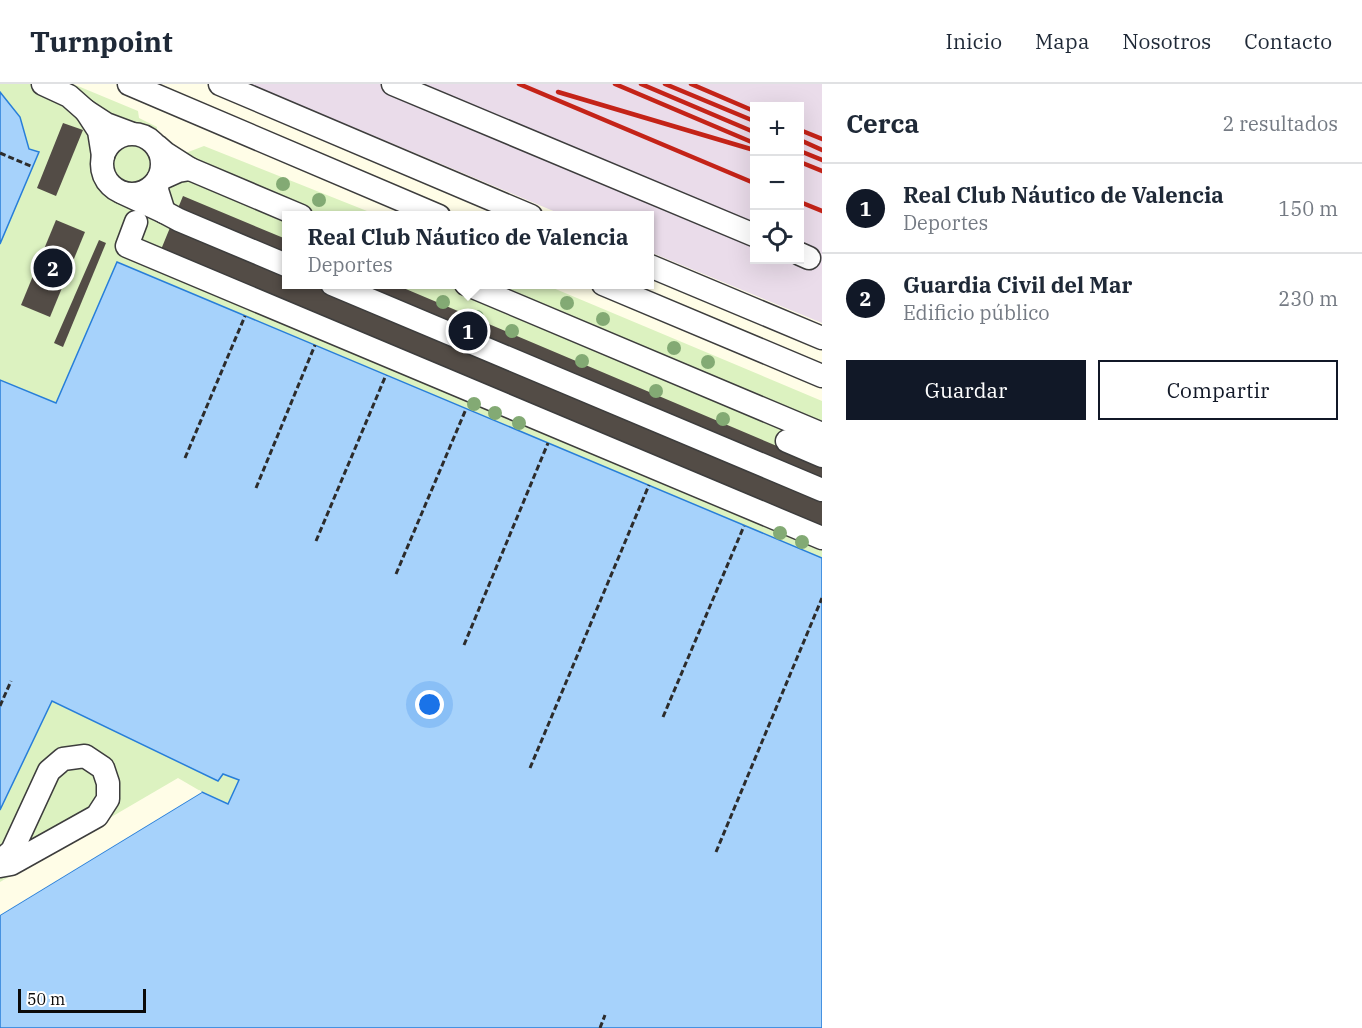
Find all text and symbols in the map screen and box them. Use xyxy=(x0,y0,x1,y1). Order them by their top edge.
text: Turnpoint xyxy=(30,23,173,60)
text: Inicio xyxy=(945,27,1002,55)
text: Mapa xyxy=(1035,27,1089,55)
text: Nosotros xyxy=(1122,27,1211,55)
text: Contacto xyxy=(1244,27,1332,55)
map controls xyxy=(750,102,804,264)
button: + xyxy=(750,102,804,156)
text: Cerca xyxy=(846,106,919,140)
text: 2 resultados xyxy=(1222,110,1338,137)
button: − xyxy=(750,156,804,210)
text: Real Club Náutico de Valencia xyxy=(903,180,1224,209)
text: 1 xyxy=(860,195,872,222)
text: 150 m xyxy=(1278,195,1338,222)
text: Deportes xyxy=(903,209,988,236)
button: locate xyxy=(750,210,804,264)
popup xyxy=(282,211,654,289)
text: Real Club Náutico de Valencia xyxy=(308,222,628,251)
pin: 2 xyxy=(34,246,72,291)
text: Deportes xyxy=(308,251,393,278)
text: Guardia Civil del Mar xyxy=(903,270,1132,299)
text: 2 xyxy=(860,285,872,312)
text: 230 m xyxy=(1278,285,1338,312)
text: Edificio público xyxy=(903,299,1050,326)
pin: 1 xyxy=(448,308,488,354)
button: Guardar xyxy=(846,360,1086,420)
button: Compartir xyxy=(1098,360,1338,420)
your location xyxy=(415,690,444,719)
scale bar xyxy=(18,986,146,1014)
text: 50 m xyxy=(27,989,65,1009)

